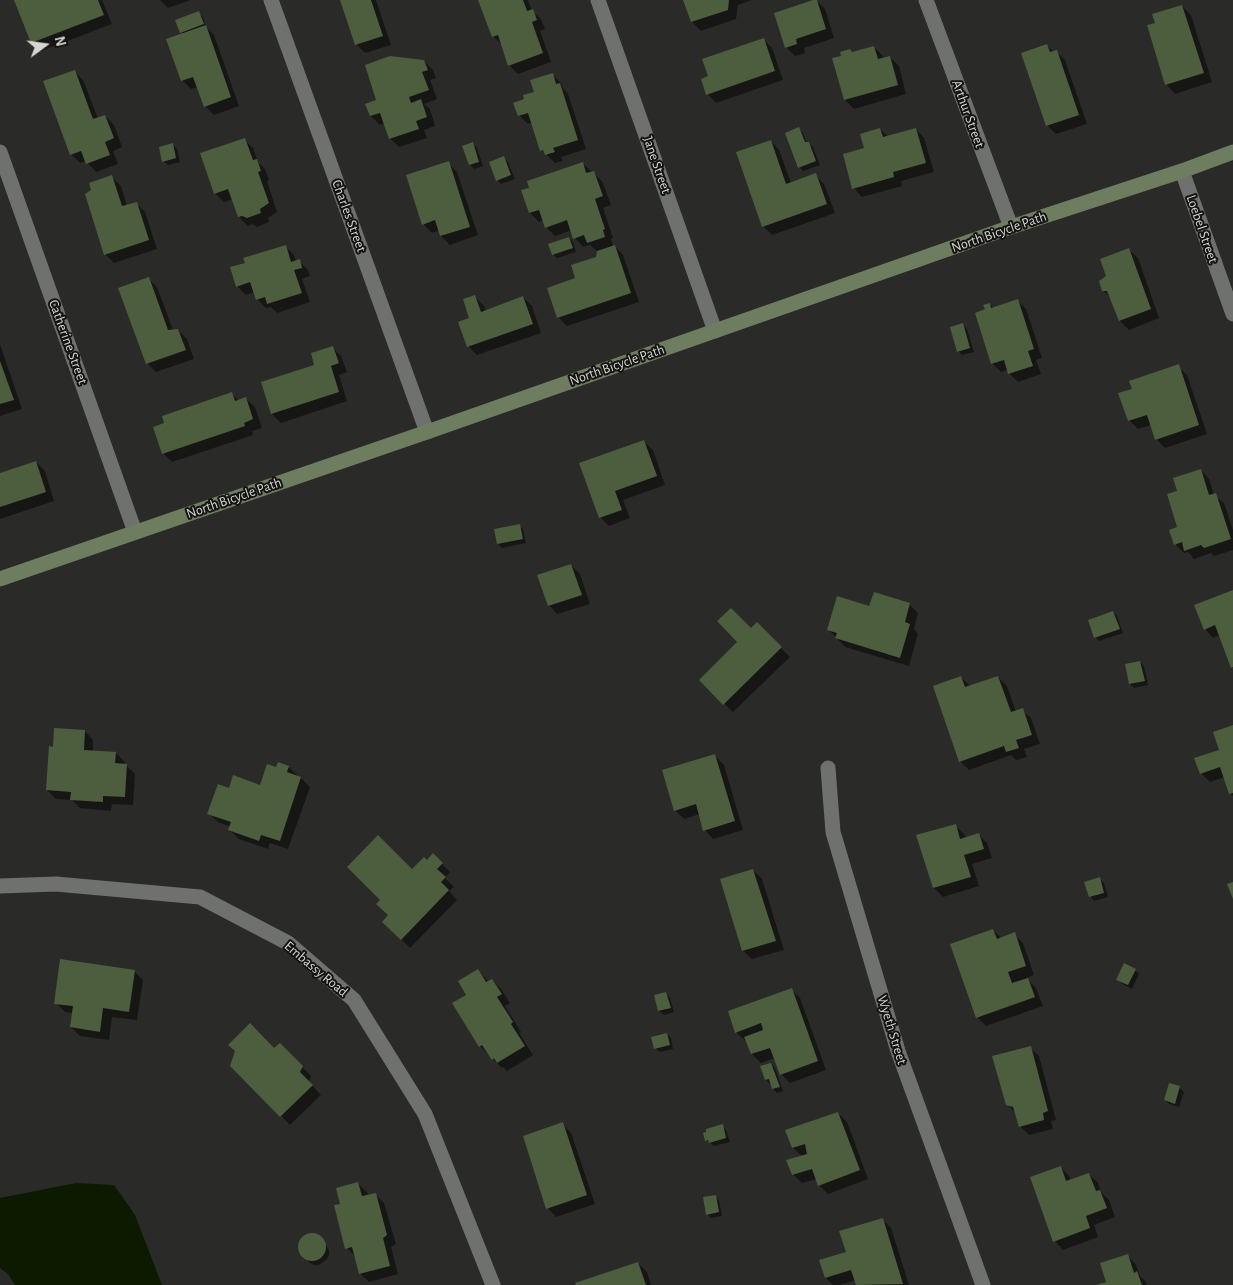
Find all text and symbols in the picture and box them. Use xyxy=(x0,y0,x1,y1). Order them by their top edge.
north arrow xyxy=(20,20,70,70)
text: N xyxy=(52,35,68,48)
street label: Arthur Street xyxy=(948,78,988,150)
street label: Jane Street xyxy=(639,134,675,196)
street label: Charles Street xyxy=(328,178,370,254)
street label: Loebel Street xyxy=(1182,193,1222,265)
street label: North Bicycle Path xyxy=(949,208,1049,256)
street label: Catherine Street xyxy=(45,297,91,387)
street label: North Bicycle Path xyxy=(567,341,667,389)
street label: North Bicycle Path xyxy=(184,474,284,522)
street label: Embassy Road xyxy=(281,938,351,1000)
street label: Wyeth Street xyxy=(874,993,910,1067)

